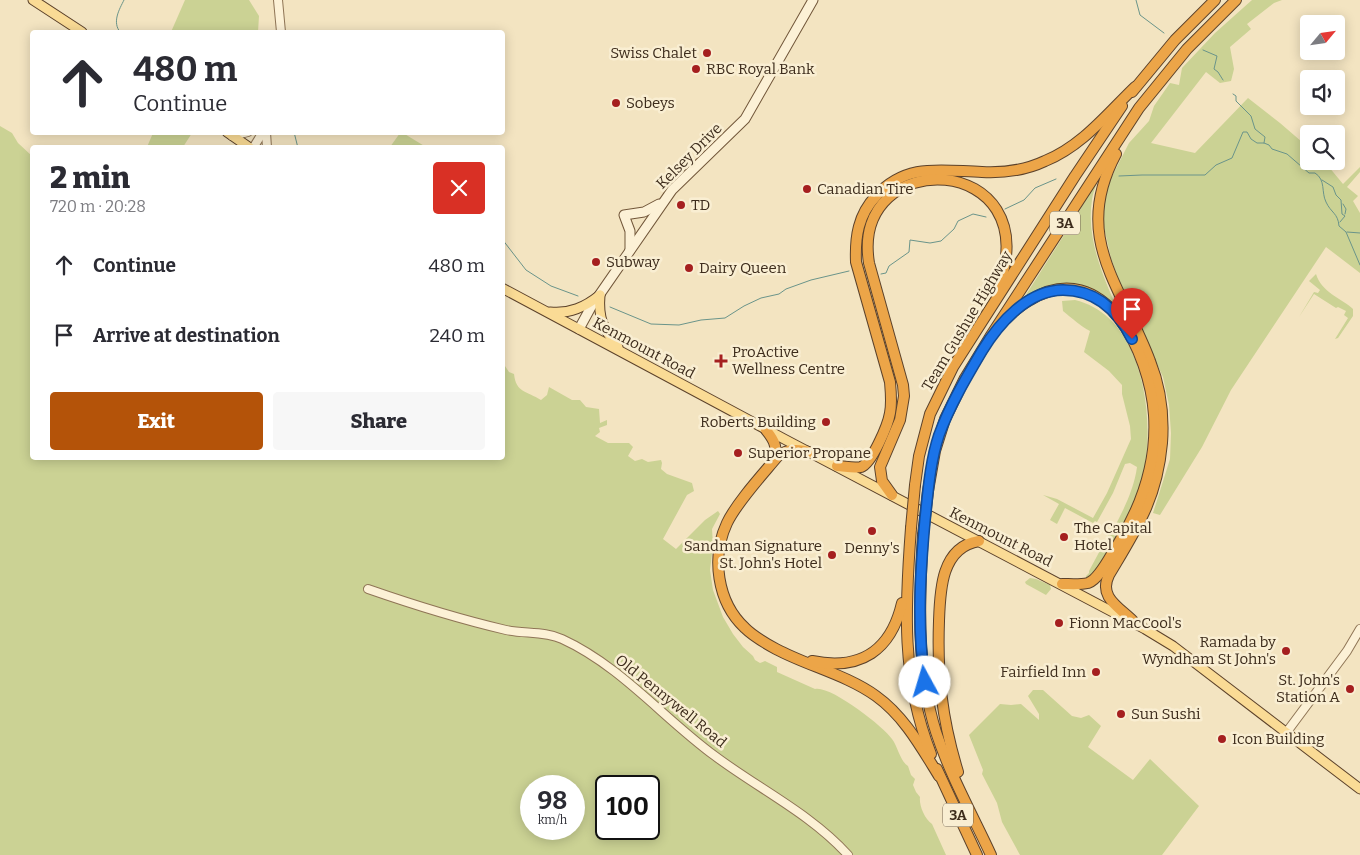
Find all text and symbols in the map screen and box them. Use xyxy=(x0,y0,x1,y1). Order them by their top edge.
north arrow xyxy=(1300,15,1345,60)
map controls xyxy=(1300,15,1345,170)
place label: Swiss Chalet xyxy=(610,44,698,62)
marker: Swiss Chalet xyxy=(701,47,713,59)
text: 480 m xyxy=(133,48,237,90)
icon: ahead xyxy=(50,50,115,115)
place label: RBC Royal Bank xyxy=(706,60,815,78)
marker: RBC Royal Bank xyxy=(690,63,702,75)
button: sound xyxy=(1300,70,1345,115)
text: Continue xyxy=(133,90,227,117)
place label: Sobeys xyxy=(626,94,675,112)
marker: Sobeys xyxy=(610,97,622,109)
street label: Kelsey Drive xyxy=(652,119,726,193)
button: search xyxy=(1300,125,1345,170)
text: 2 min xyxy=(50,160,130,196)
button: close xyxy=(433,162,485,214)
place label: Canadian Tire xyxy=(817,180,914,198)
marker: Canadian Tire xyxy=(801,183,813,195)
place label: TD xyxy=(691,196,710,214)
text: 720 m · 20:28 xyxy=(50,197,146,216)
marker: TD xyxy=(675,199,687,211)
road number: 3A xyxy=(1050,212,1080,234)
street label: Team Gushue Highway xyxy=(918,248,1016,394)
icon: ahead xyxy=(50,251,78,279)
place label: Subway xyxy=(606,253,660,271)
text: Continue xyxy=(93,254,176,277)
text: 480 m xyxy=(428,254,485,277)
marker: Subway xyxy=(590,256,602,268)
place label: Dairy Queen xyxy=(699,259,787,277)
marker: Dairy Queen xyxy=(683,262,695,274)
pin xyxy=(1111,288,1153,339)
icon: arrive xyxy=(1118,295,1146,323)
street label: Kenmount Road xyxy=(590,313,698,383)
icon: arrive xyxy=(50,321,78,349)
text: Arrive at destination xyxy=(93,324,280,347)
text: 240 m xyxy=(429,324,485,347)
place label: ProActive Wellness Centre xyxy=(732,343,845,378)
marker: ProActive Wellness Centre xyxy=(714,354,728,368)
button: Exit xyxy=(50,392,263,450)
button: Share xyxy=(273,392,485,450)
place label: Roberts Building xyxy=(700,413,816,431)
marker: Roberts Building xyxy=(820,416,832,428)
place label: Superior Propane xyxy=(748,444,871,462)
marker: Superior Propane xyxy=(732,447,744,459)
street label: Kenmount Road xyxy=(947,503,1056,571)
place label: The Capital Hotel xyxy=(1074,519,1152,554)
marker: Denny's xyxy=(866,525,878,537)
marker: The Capital Hotel xyxy=(1058,531,1070,543)
place label: Sandman Signature St. John's Hotel xyxy=(684,537,822,572)
place label: Denny's xyxy=(844,539,900,557)
marker: Sandman Signature St. John's Hotel xyxy=(826,549,838,561)
place label: Fionn MacCool's xyxy=(1069,614,1182,632)
marker: Fionn MacCool's xyxy=(1053,617,1065,629)
place label: Ramada by Wyndham St John's xyxy=(1142,633,1276,668)
marker: Ramada by Wyndham St John's xyxy=(1280,645,1292,657)
street label: Old Pennywell Road xyxy=(612,651,730,751)
position arrow xyxy=(898,655,950,707)
place label: Fairfield Inn xyxy=(1000,663,1086,681)
marker: Fairfield Inn xyxy=(1090,666,1102,678)
place label: St. John's Station A xyxy=(1276,671,1340,706)
marker: St. John's Station A xyxy=(1344,683,1356,695)
place label: Sun Sushi xyxy=(1131,705,1201,723)
marker: Sun Sushi xyxy=(1115,708,1127,720)
place label: Icon Building xyxy=(1232,730,1324,748)
marker: Icon Building xyxy=(1216,733,1228,745)
speed limit sign: 100 xyxy=(595,775,660,840)
text: 98 xyxy=(538,786,567,816)
road number: 3A xyxy=(943,804,973,826)
text: km/h xyxy=(538,813,567,827)

